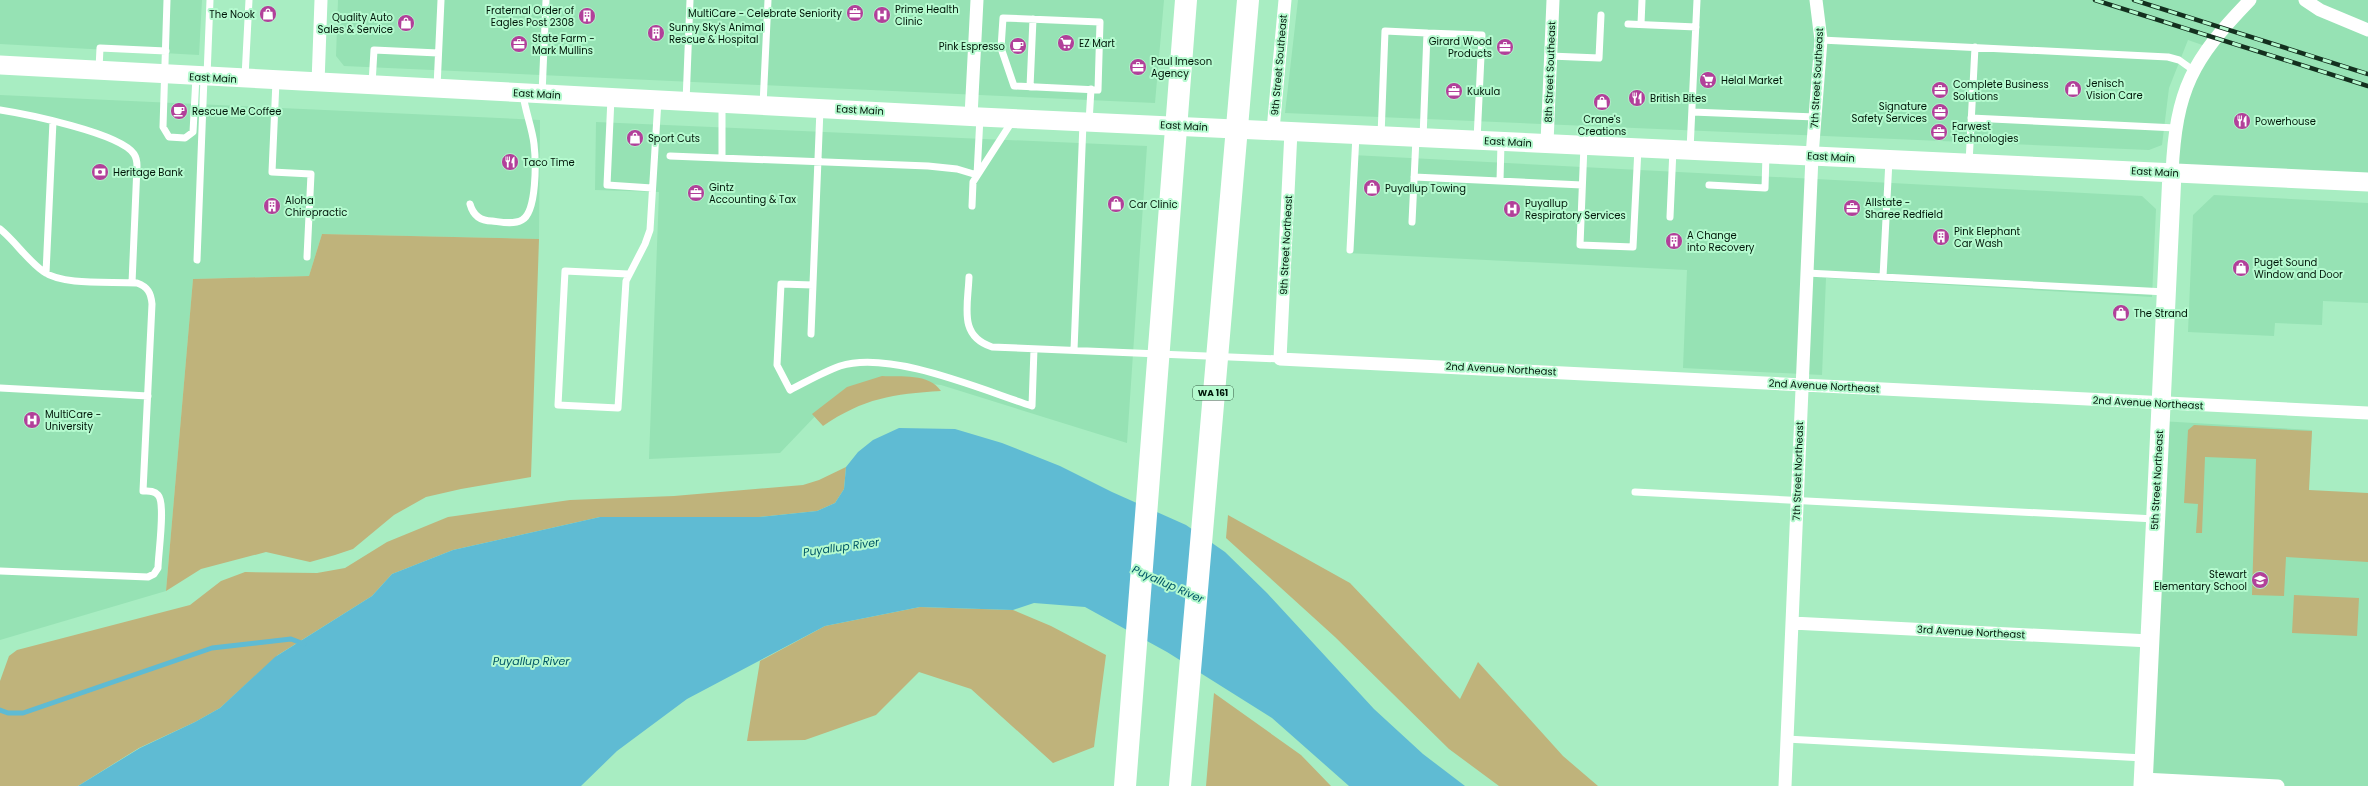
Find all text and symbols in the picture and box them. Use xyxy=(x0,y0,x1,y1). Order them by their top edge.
place label: Prime Health Clinic xyxy=(895,2,959,29)
place label: Fraternal Order of Eagles Post 2308 xyxy=(486,3,574,30)
office icon: MultiCare - Celebrate Seniority xyxy=(845,3,865,23)
shop icon: The Nook xyxy=(258,4,278,24)
hospital icon: Prime Health Clinic xyxy=(872,5,892,25)
building icon: Fraternal Order of Eagles Post 2308 xyxy=(577,6,597,26)
place label: MultiCare - Celebrate Seniority xyxy=(688,6,842,21)
place label: The Nook xyxy=(209,7,256,22)
place label: Quality Auto Sales & Service xyxy=(318,10,393,37)
shop icon: Quality Auto Sales & Service xyxy=(396,13,416,33)
street label: 9th Street Southeast xyxy=(1267,13,1291,116)
place label: Sunny Sky's Animal Rescue & Hospital xyxy=(669,20,764,47)
street label: 8th Street Southeast xyxy=(1541,21,1559,123)
building icon: Sunny Sky's Animal Rescue & Hospital xyxy=(646,23,666,43)
street label: 7th Street Southeast xyxy=(1807,27,1827,129)
place label: State Farm - Mark Mullins xyxy=(532,31,595,58)
supermarket icon: EZ Mart xyxy=(1056,33,1076,53)
office icon: State Farm - Mark Mullins xyxy=(509,34,529,54)
place label: Girard Wood Products xyxy=(1429,34,1492,61)
cafe icon: Pink Espresso xyxy=(1008,36,1028,56)
place label: EZ Mart xyxy=(1079,36,1115,51)
office icon: Girard Wood Products xyxy=(1495,37,1515,57)
place label: Pink Espresso xyxy=(939,39,1005,54)
place label: Paul Imeson Agency xyxy=(1151,54,1212,81)
office icon: Paul Imeson Agency xyxy=(1128,57,1148,77)
street label: East Main xyxy=(189,69,237,87)
supermarket icon: Helal Market xyxy=(1698,70,1718,90)
place label: Helal Market xyxy=(1721,73,1783,88)
place label: Jenisch Vision Care xyxy=(2086,76,2143,103)
place label: Complete Business Solutions xyxy=(1953,77,2049,104)
shop icon: Jenisch Vision Care xyxy=(2063,79,2083,99)
office icon: Complete Business Solutions xyxy=(1930,80,1950,100)
office icon: Kukula xyxy=(1444,81,1464,101)
place label: Kukula xyxy=(1467,84,1500,99)
street label: East Main xyxy=(513,85,561,103)
restaurant icon: British Bites xyxy=(1627,88,1647,108)
place label: British Bites xyxy=(1650,91,1706,106)
shop icon: Crane's Creations xyxy=(1592,92,1612,112)
place label: Signature Safety Services xyxy=(1852,99,1927,126)
cafe icon: Rescue Me Coffee xyxy=(169,101,189,121)
street label: East Main xyxy=(836,101,884,119)
office icon: Signature Safety Services xyxy=(1930,102,1950,122)
place label: Rescue Me Coffee xyxy=(192,104,281,119)
restaurant icon: Powerhouse xyxy=(2232,111,2252,131)
place label: Crane's Creations xyxy=(1578,112,1626,139)
place label: Powerhouse xyxy=(2255,114,2316,129)
street label: East Main xyxy=(1160,117,1208,135)
place label: Farwest Technologies xyxy=(1952,119,2018,146)
office icon: Farwest Technologies xyxy=(1929,122,1949,142)
shop icon: Sport Cuts xyxy=(625,128,645,148)
place label: Sport Cuts xyxy=(648,131,700,146)
street label: East Main xyxy=(1484,133,1532,151)
street label: East Main xyxy=(1807,148,1855,166)
restaurant icon: Taco Time xyxy=(500,152,520,172)
place label: Taco Time xyxy=(523,155,575,170)
bank icon: Heritage Bank xyxy=(90,162,110,182)
street label: East Main xyxy=(2131,163,2179,181)
place label: Heritage Bank xyxy=(113,165,184,180)
shop icon: Puyallup Towing xyxy=(1362,178,1382,198)
place label: Gintz Accounting & Tax xyxy=(709,180,796,207)
place label: Puyallup Towing xyxy=(1385,181,1466,196)
office icon: Gintz Accounting & Tax xyxy=(686,183,706,203)
place label: Aloha Chiropractic xyxy=(285,193,347,220)
shop icon: Car Clinic xyxy=(1106,194,1126,214)
street label: 9th Street Northeast xyxy=(1276,194,1296,295)
place label: Allstate - Sharee Redfield xyxy=(1865,195,1943,222)
building icon: Aloha Chiropractic xyxy=(262,196,282,216)
place label: Puyallup Respiratory Services xyxy=(1525,196,1626,223)
place label: Car Clinic xyxy=(1129,197,1177,212)
office icon: Allstate - Sharee Redfield xyxy=(1842,198,1862,218)
hospital icon: Puyallup Respiratory Services xyxy=(1502,199,1522,219)
place label: Pink Elephant Car Wash xyxy=(1954,224,2021,251)
building icon: Pink Elephant Car Wash xyxy=(1931,227,1951,247)
place label: A Change into Recovery xyxy=(1687,228,1755,255)
building icon: A Change into Recovery xyxy=(1664,231,1684,251)
place label: Puget Sound Window and Door xyxy=(2254,255,2343,282)
shop icon: Puget Sound Window and Door xyxy=(2231,258,2251,278)
shop icon: The Strand xyxy=(2111,303,2131,323)
place label: The Strand xyxy=(2134,306,2188,321)
street label: 2nd Avenue Northeast xyxy=(1445,359,1557,379)
street label: 2nd Avenue Northeast xyxy=(1768,376,1880,396)
road number: WA 161 xyxy=(1193,386,1233,400)
street label: 2nd Avenue Northeast xyxy=(2092,393,2204,413)
place label: MultiCare - University xyxy=(45,407,101,434)
hospital icon: MultiCare - University xyxy=(22,410,42,430)
street label: 7th Street Northeast xyxy=(1789,421,1807,521)
street label: 5th Street Northeast xyxy=(2147,429,2167,530)
water label: Puyallup River xyxy=(802,534,881,560)
water label: Puyallup River xyxy=(1130,561,1207,607)
place label: Stewart Elementary School xyxy=(2154,567,2247,594)
school or university icon: Stewart Elementary School xyxy=(2250,570,2270,590)
street label: 3rd Avenue Northeast xyxy=(1917,622,2026,642)
water label: Puyallup River xyxy=(493,653,570,669)

